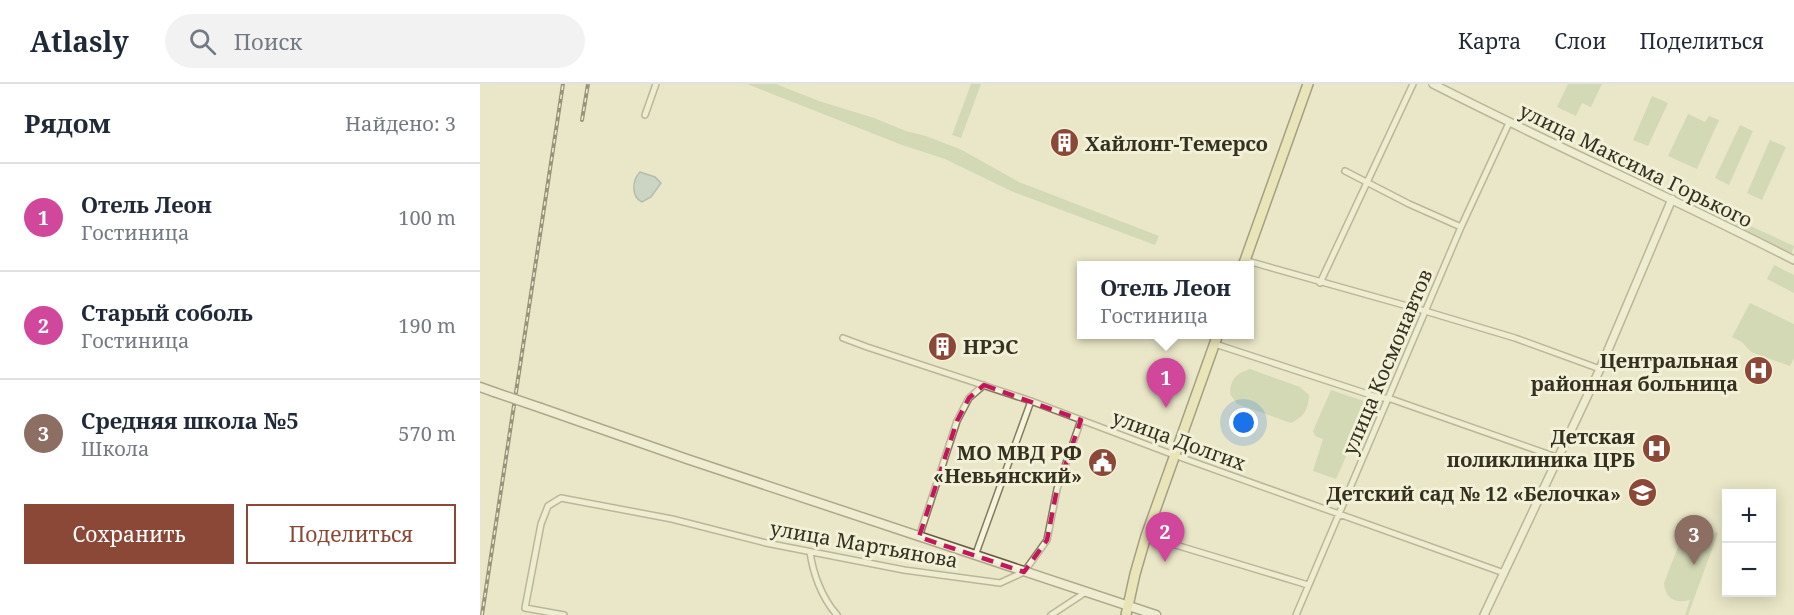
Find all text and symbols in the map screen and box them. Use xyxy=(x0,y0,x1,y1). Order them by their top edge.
search box xyxy=(165,14,585,68)
text: Atlasly xyxy=(30,22,129,60)
icon: search xyxy=(186,25,219,58)
text: Поиск xyxy=(234,26,302,56)
text: Карта xyxy=(1458,27,1521,55)
text: Слои xyxy=(1554,27,1606,55)
text: Поделиться xyxy=(1639,27,1764,55)
street label: улица Максима Горького xyxy=(1515,97,1757,233)
text: Рядом xyxy=(24,105,111,141)
text: Найдено: 3 xyxy=(345,110,456,137)
building icon: Хайлонг-Темерсо xyxy=(1048,127,1080,159)
place label: Хайлонг-Темерсо xyxy=(1085,130,1268,157)
text: Отель Леон xyxy=(81,189,212,219)
text: 1 xyxy=(38,204,49,231)
text: 100 m xyxy=(398,204,456,231)
text: Гостиница xyxy=(81,219,189,246)
popup xyxy=(1077,261,1254,339)
street label: улица Космонавтов xyxy=(1336,265,1438,459)
text: Отель Леон xyxy=(1100,272,1231,302)
text: Старый соболь xyxy=(81,297,253,327)
text: Гостиница xyxy=(1100,302,1208,329)
text: 2 xyxy=(38,312,49,339)
text: 190 m xyxy=(398,312,456,339)
text: Гостиница xyxy=(81,327,189,354)
building icon: НРЭС xyxy=(926,330,958,362)
place label: НРЭС xyxy=(963,333,1018,360)
place label: Центральная районная больница xyxy=(1531,347,1738,397)
hospital icon: Центральная районная больница xyxy=(1743,355,1775,387)
pin: 1 xyxy=(1146,358,1186,408)
street label: улица Долгих xyxy=(1109,403,1250,477)
text: Средняя школа №5 xyxy=(81,405,299,435)
your location xyxy=(1229,408,1258,437)
text: 3 xyxy=(38,420,49,447)
text: 570 m xyxy=(398,420,456,447)
place label: Детская поликлиника ЦРБ xyxy=(1447,423,1635,473)
hospital icon: Детская поликлиника ЦРБ xyxy=(1640,432,1672,464)
text: Школа xyxy=(81,435,150,462)
place label: МО МВД РФ «Невьянский» xyxy=(933,439,1082,489)
public building icon: МО МВД РФ «Невьянский» xyxy=(1087,447,1119,479)
school or university icon: Детский сад № 12 «Белочка» xyxy=(1626,477,1658,509)
place label: Детский сад № 12 «Белочка» xyxy=(1327,480,1621,507)
map controls xyxy=(1722,489,1776,597)
button: + xyxy=(1722,489,1776,543)
button: Сохранить xyxy=(24,504,234,564)
button: Поделиться xyxy=(246,504,456,564)
pin: 2 xyxy=(1146,512,1184,562)
street label: улица Мартьянова xyxy=(768,514,960,574)
pin: 3 xyxy=(1674,516,1714,565)
button: − xyxy=(1722,543,1776,597)

